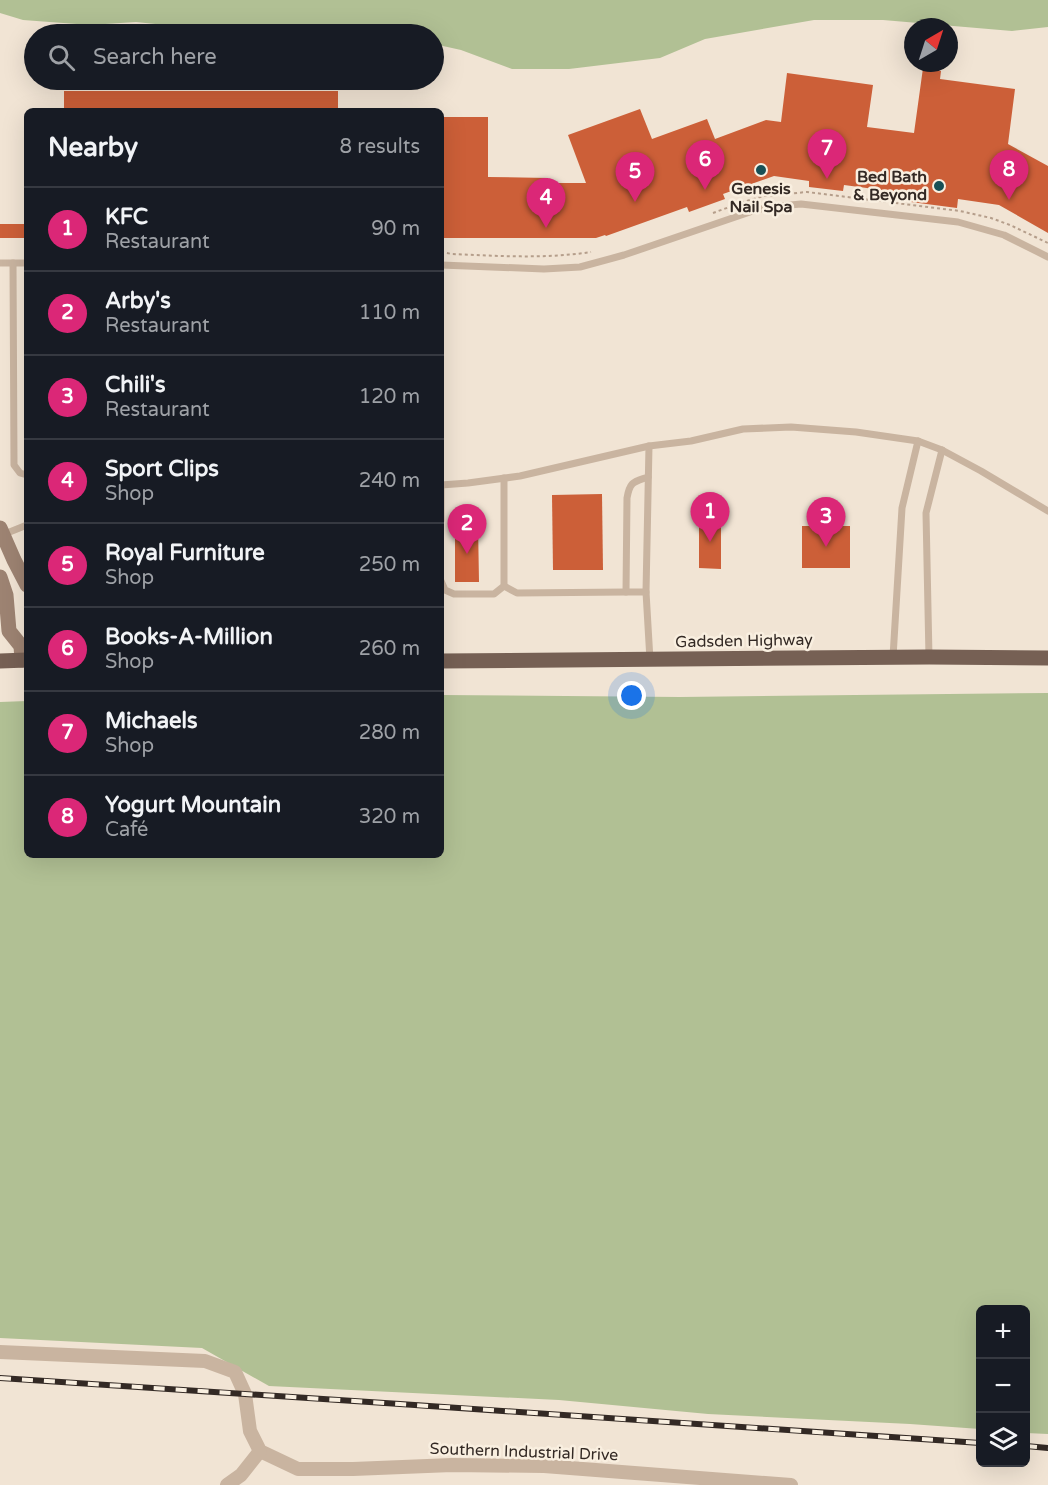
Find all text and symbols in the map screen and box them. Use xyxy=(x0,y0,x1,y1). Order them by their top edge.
north arrow xyxy=(904,18,958,72)
search box xyxy=(24,24,444,90)
icon: search xyxy=(45,41,78,74)
text: Search here xyxy=(93,44,217,70)
pin: 7 xyxy=(808,130,846,179)
text: Nearby xyxy=(48,132,138,163)
text: 8 results xyxy=(340,135,420,159)
pin: 6 xyxy=(686,140,724,190)
pin: 8 xyxy=(990,150,1028,200)
pin: 5 xyxy=(616,152,654,202)
marker: Genesis Nail Spa xyxy=(754,163,768,177)
place label: Bed Bath & Beyond xyxy=(853,167,927,205)
pin: 4 xyxy=(526,178,566,228)
place label: Genesis Nail Spa xyxy=(730,179,792,217)
marker: Bed Bath & Beyond xyxy=(932,179,946,193)
text: KFC xyxy=(105,204,148,230)
text: 1 xyxy=(61,217,74,241)
text: 90 m xyxy=(371,217,420,241)
text: Restaurant xyxy=(105,230,210,254)
text: Arby's xyxy=(105,288,171,314)
text: 2 xyxy=(61,301,74,325)
text: 110 m xyxy=(359,301,420,325)
text: Restaurant xyxy=(105,314,210,338)
text: Chili's xyxy=(105,372,166,398)
text: 3 xyxy=(61,385,74,409)
text: 120 m xyxy=(359,385,420,409)
text: Restaurant xyxy=(105,398,210,422)
text: Sport Clips xyxy=(105,456,219,482)
text: 4 xyxy=(61,469,74,493)
text: 240 m xyxy=(359,469,420,493)
text: Shop xyxy=(105,482,154,506)
pin: 1 xyxy=(690,492,730,542)
pin: 3 xyxy=(806,498,846,547)
pin: 2 xyxy=(448,504,486,554)
text: Royal Furniture xyxy=(105,540,265,566)
text: 5 xyxy=(61,553,74,577)
text: 250 m xyxy=(359,553,420,577)
text: Shop xyxy=(105,566,154,590)
text: Books-A-Million xyxy=(105,624,273,650)
street label: Gadsden Highway xyxy=(675,630,813,652)
text: 6 xyxy=(61,637,74,661)
text: 260 m xyxy=(359,637,420,661)
text: Shop xyxy=(105,650,154,674)
your location xyxy=(617,681,646,710)
text: Michaels xyxy=(105,708,198,734)
text: 7 xyxy=(61,721,74,745)
text: 280 m xyxy=(359,721,420,745)
text: Shop xyxy=(105,734,154,758)
text: Yogurt Mountain xyxy=(105,792,281,818)
text: 8 xyxy=(61,805,74,829)
text: 320 m xyxy=(359,805,420,829)
text: Café xyxy=(105,818,148,842)
map controls xyxy=(976,1305,1030,1467)
button: + xyxy=(976,1305,1030,1359)
button: − xyxy=(976,1359,1030,1413)
button: layers xyxy=(976,1413,1030,1467)
street label: Southern Industrial Drive xyxy=(429,1439,619,1465)

